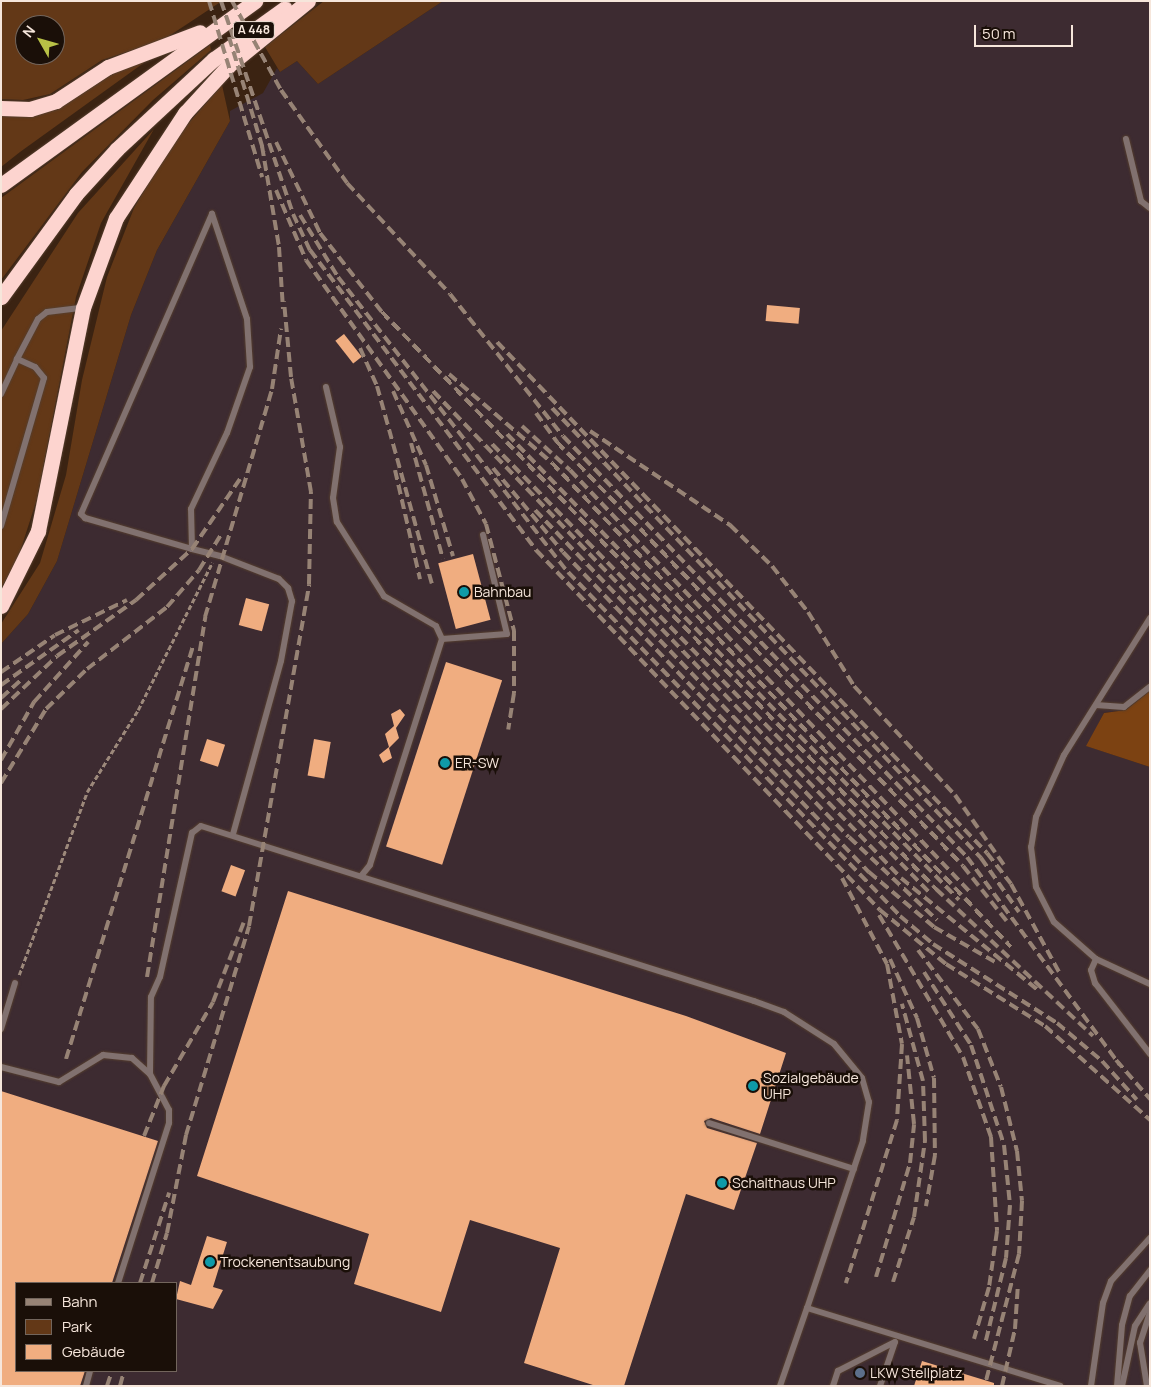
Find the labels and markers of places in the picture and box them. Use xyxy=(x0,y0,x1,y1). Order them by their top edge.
place label: Bahnbau xyxy=(474,584,531,600)
marker: Bahnbau xyxy=(458,586,470,598)
place label: ER-SW xyxy=(455,755,499,771)
marker: ER-SW xyxy=(439,757,451,769)
place label: Sozialgebäude UHP xyxy=(763,1070,859,1102)
marker: Sozialgebäude UHP xyxy=(747,1080,759,1092)
place label: Schalthaus UHP xyxy=(732,1175,836,1191)
marker: Schalthaus UHP xyxy=(716,1177,728,1189)
place label: Trockenentsaubung xyxy=(220,1254,350,1270)
marker: Trockenentsaubung xyxy=(204,1256,216,1268)
place label: LKW Stellplatz xyxy=(870,1365,962,1381)
marker: LKW Stellplatz xyxy=(854,1367,866,1379)

